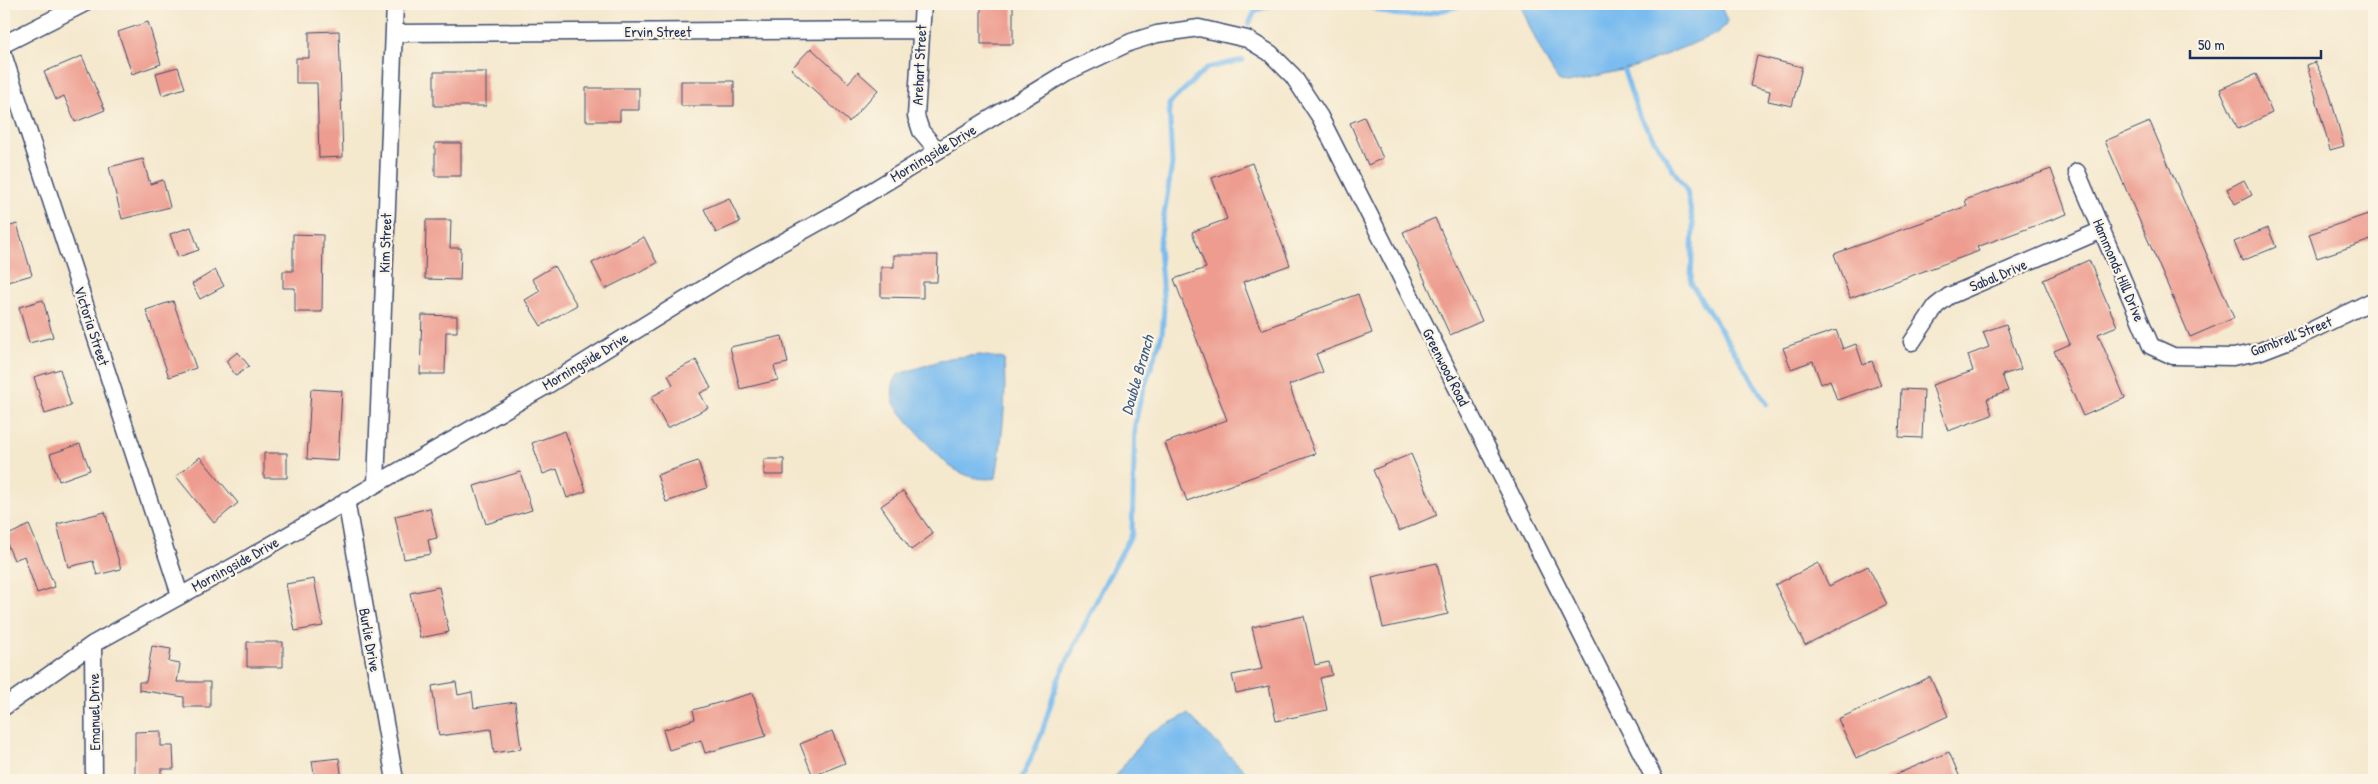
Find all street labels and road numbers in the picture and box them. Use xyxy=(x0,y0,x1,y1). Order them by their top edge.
street label: Ervin Street xyxy=(625,21,692,42)
street label: Arehart Street xyxy=(906,23,932,106)
street label: Morningside Drive xyxy=(886,119,980,187)
street label: Kim Street xyxy=(373,212,397,273)
street label: Hammonds Hill Drive xyxy=(2088,215,2150,325)
street label: Sabal Drive xyxy=(1966,254,2030,296)
street label: Victoria Street xyxy=(69,284,115,369)
street label: Gambrell Street xyxy=(2247,310,2336,361)
street label: Greenwood Road xyxy=(1417,325,1475,410)
street label: Morningside Drive xyxy=(538,327,632,395)
street label: Morningside Drive xyxy=(187,531,283,597)
street label: Burlie Drive xyxy=(354,606,386,674)
street label: Emanuel Drive xyxy=(83,673,105,751)

